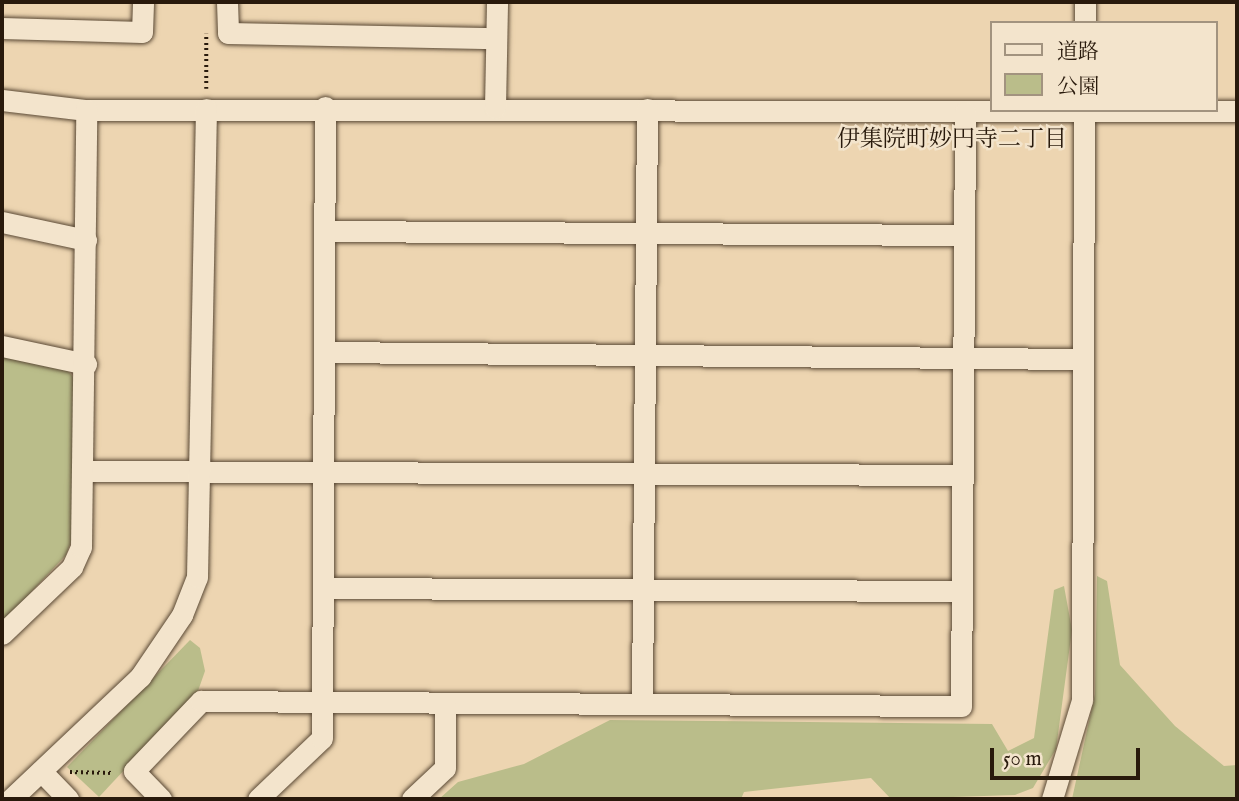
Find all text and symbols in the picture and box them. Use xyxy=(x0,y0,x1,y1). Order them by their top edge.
legend xyxy=(990,21,1218,112)
text: 道路 xyxy=(1057,39,1099,66)
text: 公園 xyxy=(1057,74,1099,101)
district label: 伊集院町妙円寺二丁目 xyxy=(837,126,1067,154)
scale bar xyxy=(994,734,1144,778)
text: 50 m xyxy=(1003,746,1042,773)

